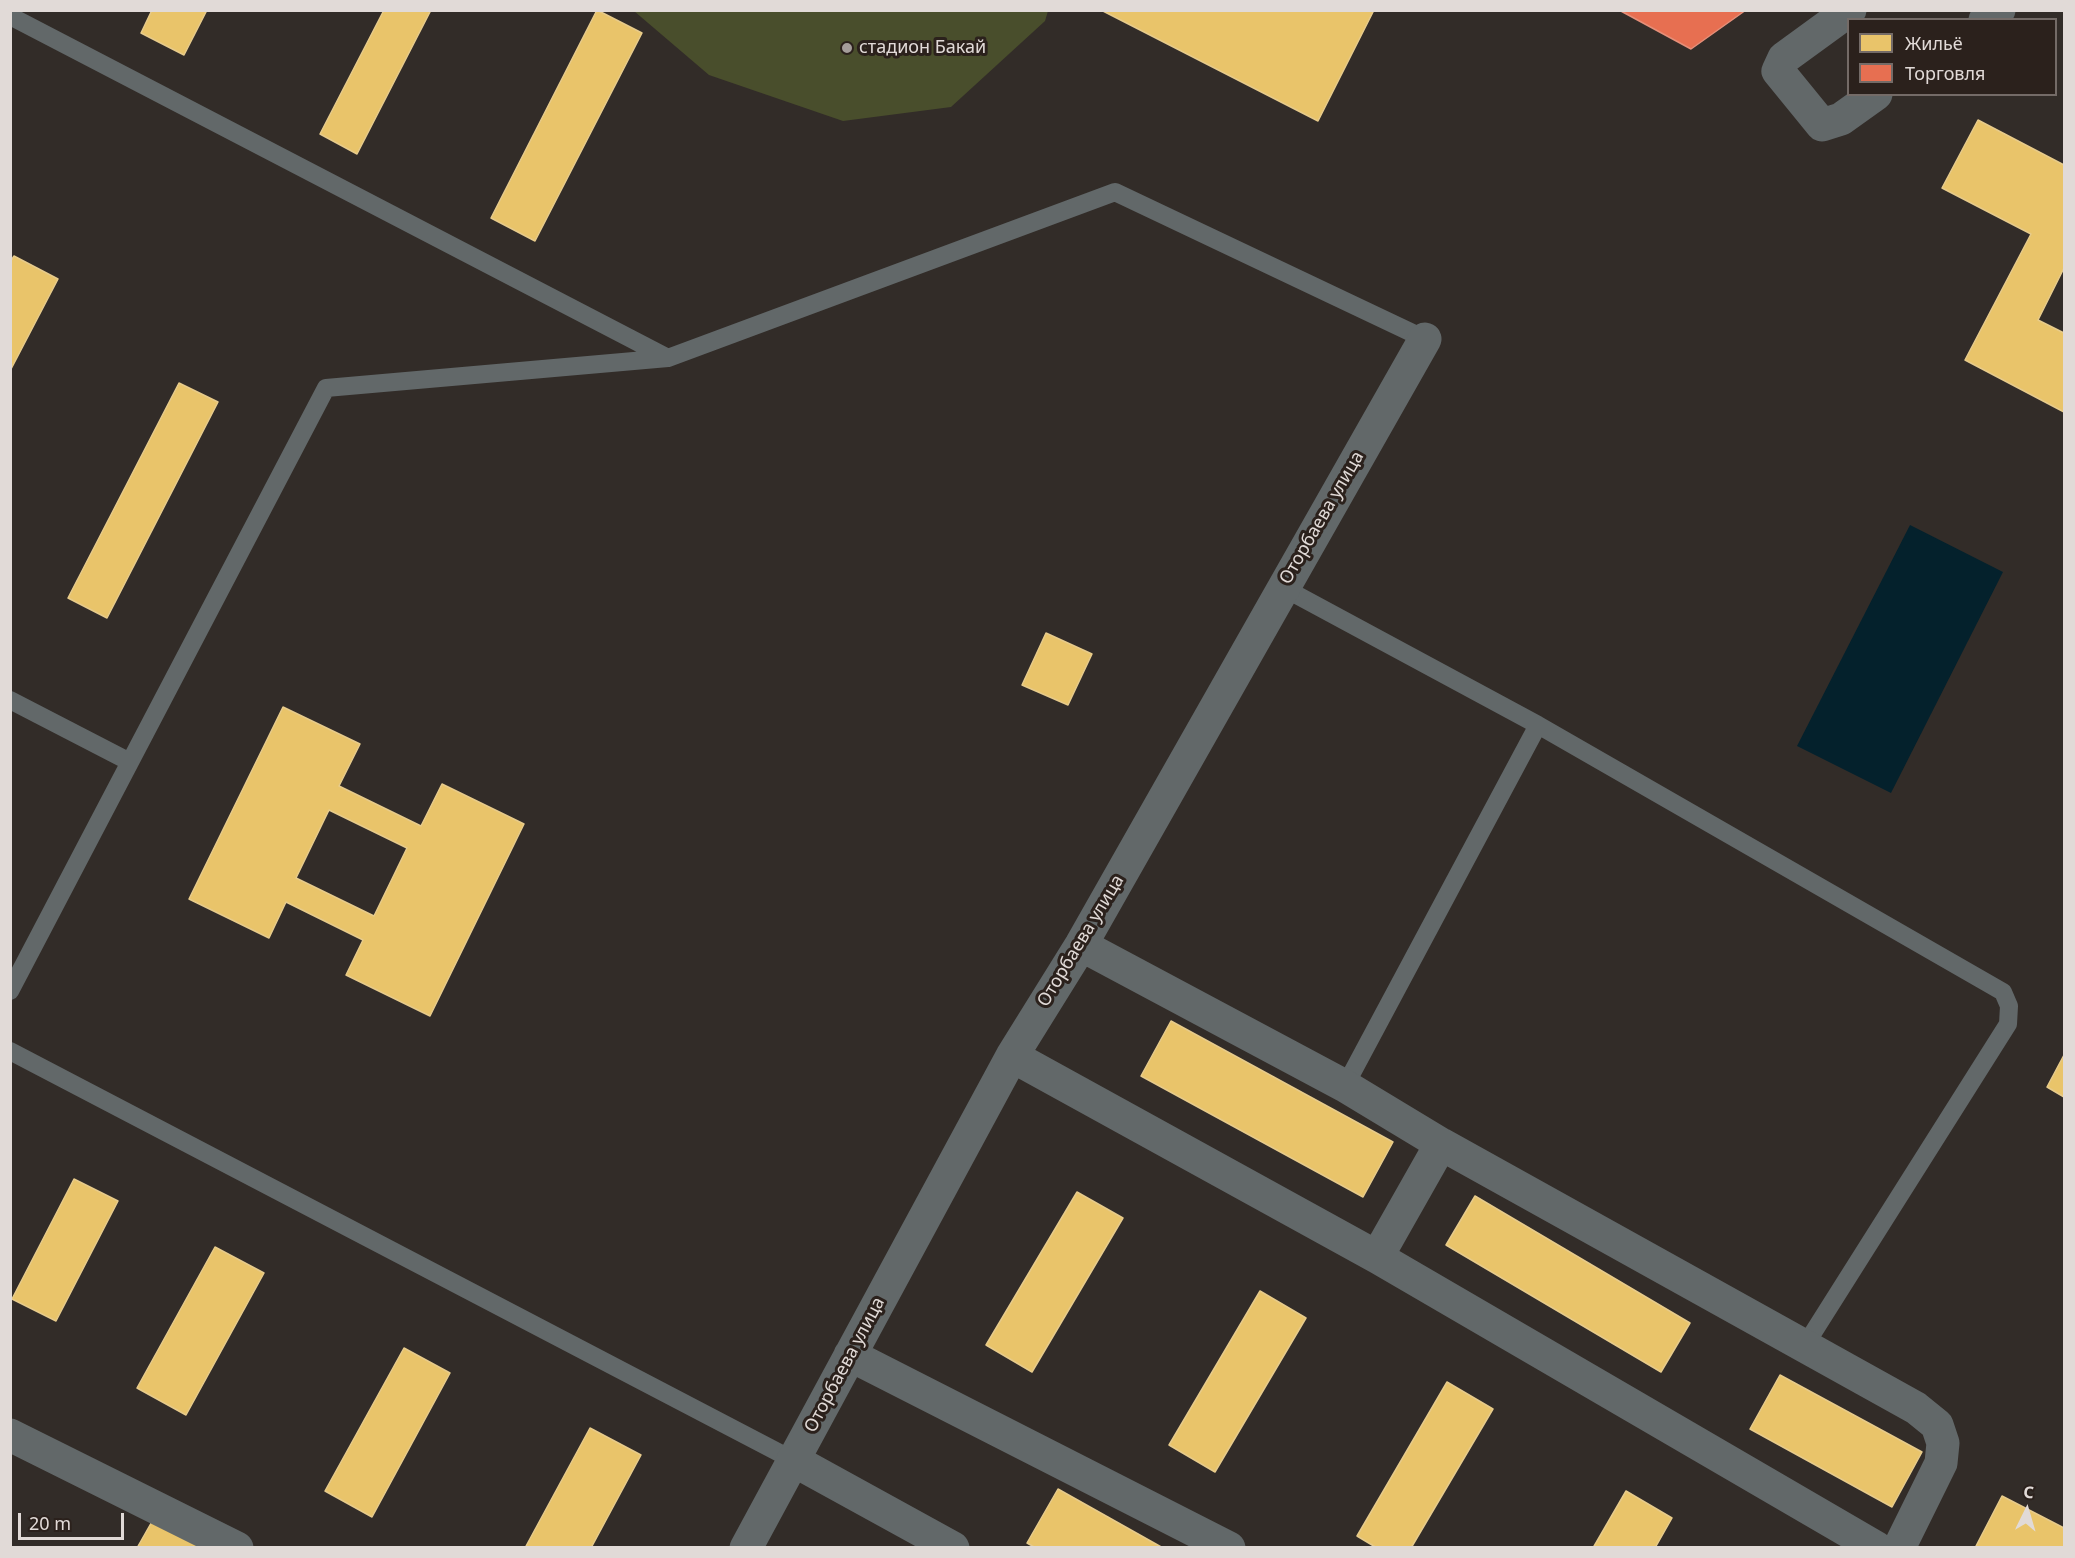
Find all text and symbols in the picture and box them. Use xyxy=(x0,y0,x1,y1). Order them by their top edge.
legend xyxy=(1847,18,2057,96)
text: Жильё xyxy=(1905,31,1963,55)
place label: стадион Бакай xyxy=(859,37,986,59)
marker: стадион Бакай xyxy=(840,41,854,55)
text: Торговля xyxy=(1905,61,1985,85)
street label: Оторбаева улица xyxy=(1275,448,1369,588)
street label: Оторбаева улица xyxy=(1033,871,1129,1011)
street label: Оторбаева улица xyxy=(800,1294,890,1436)
north arrow xyxy=(1997,1480,2057,1540)
text: С xyxy=(2022,1481,2035,1503)
scale bar xyxy=(21,1501,128,1539)
text: 20 m xyxy=(29,1511,71,1535)

